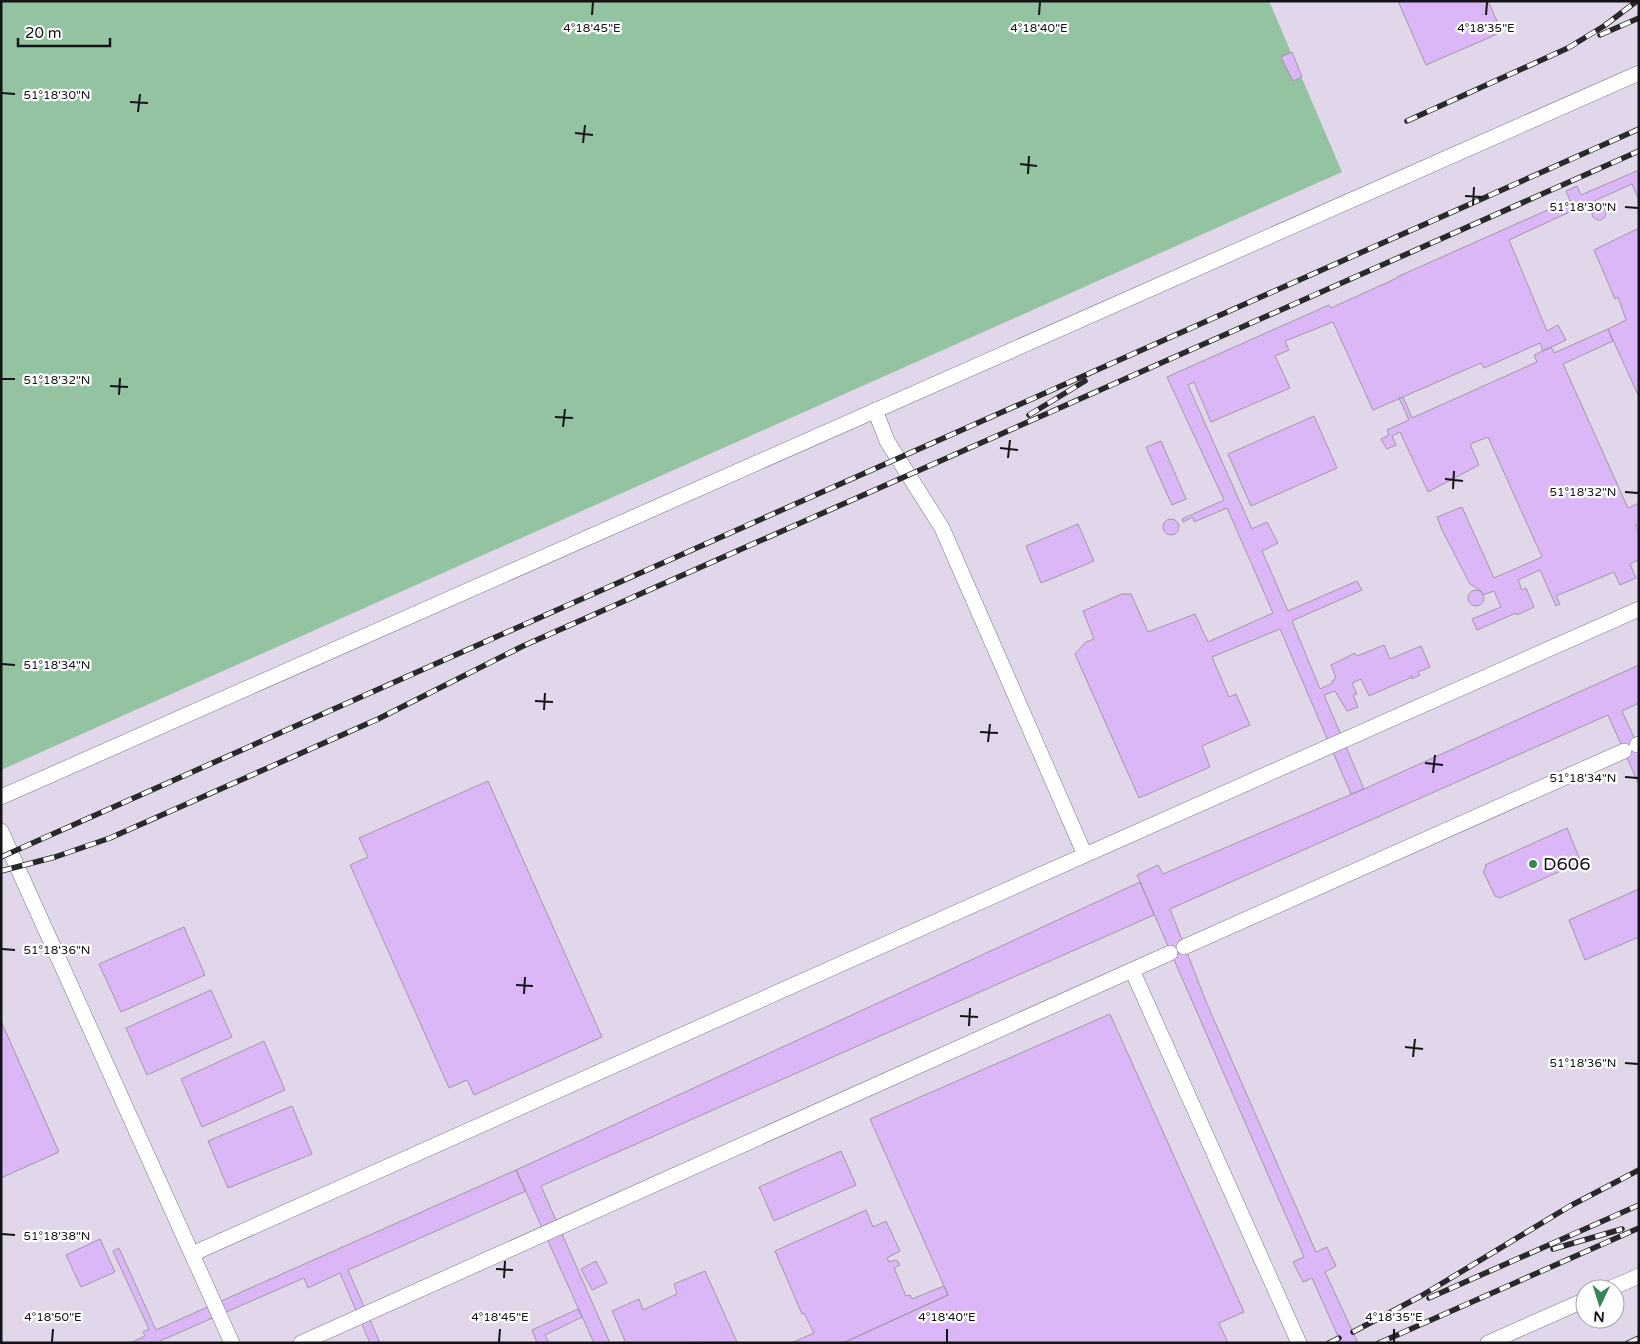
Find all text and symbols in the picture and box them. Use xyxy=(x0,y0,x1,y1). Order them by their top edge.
scale bar xyxy=(18,15,110,47)
text: 4°18'45"E xyxy=(563,21,621,35)
text: 4°18'40"E xyxy=(1010,21,1068,35)
text: 4°18'35"E xyxy=(1457,21,1515,35)
text: 20 m xyxy=(25,24,62,42)
text: 51°18'30"N xyxy=(24,88,91,102)
text: 51°18'30"N xyxy=(1550,200,1617,214)
text: 51°18'32"N xyxy=(24,373,91,387)
text: 51°18'32"N xyxy=(1550,485,1617,499)
text: 51°18'34"N xyxy=(24,658,91,672)
text: 51°18'34"N xyxy=(1550,771,1617,785)
place label: D606 xyxy=(1543,853,1590,875)
marker: D606 xyxy=(1527,858,1539,870)
text: 51°18'36"N xyxy=(24,943,91,957)
text: 51°18'36"N xyxy=(1550,1056,1617,1070)
text: 51°18'38"N xyxy=(24,1229,91,1243)
north arrow xyxy=(1575,1279,1625,1329)
text: N xyxy=(1593,1308,1605,1325)
text: 4°18'50"E xyxy=(24,1310,82,1324)
text: 4°18'45"E xyxy=(471,1310,529,1324)
text: 4°18'40"E xyxy=(918,1310,976,1324)
text: 4°18'35"E xyxy=(1365,1310,1423,1324)

